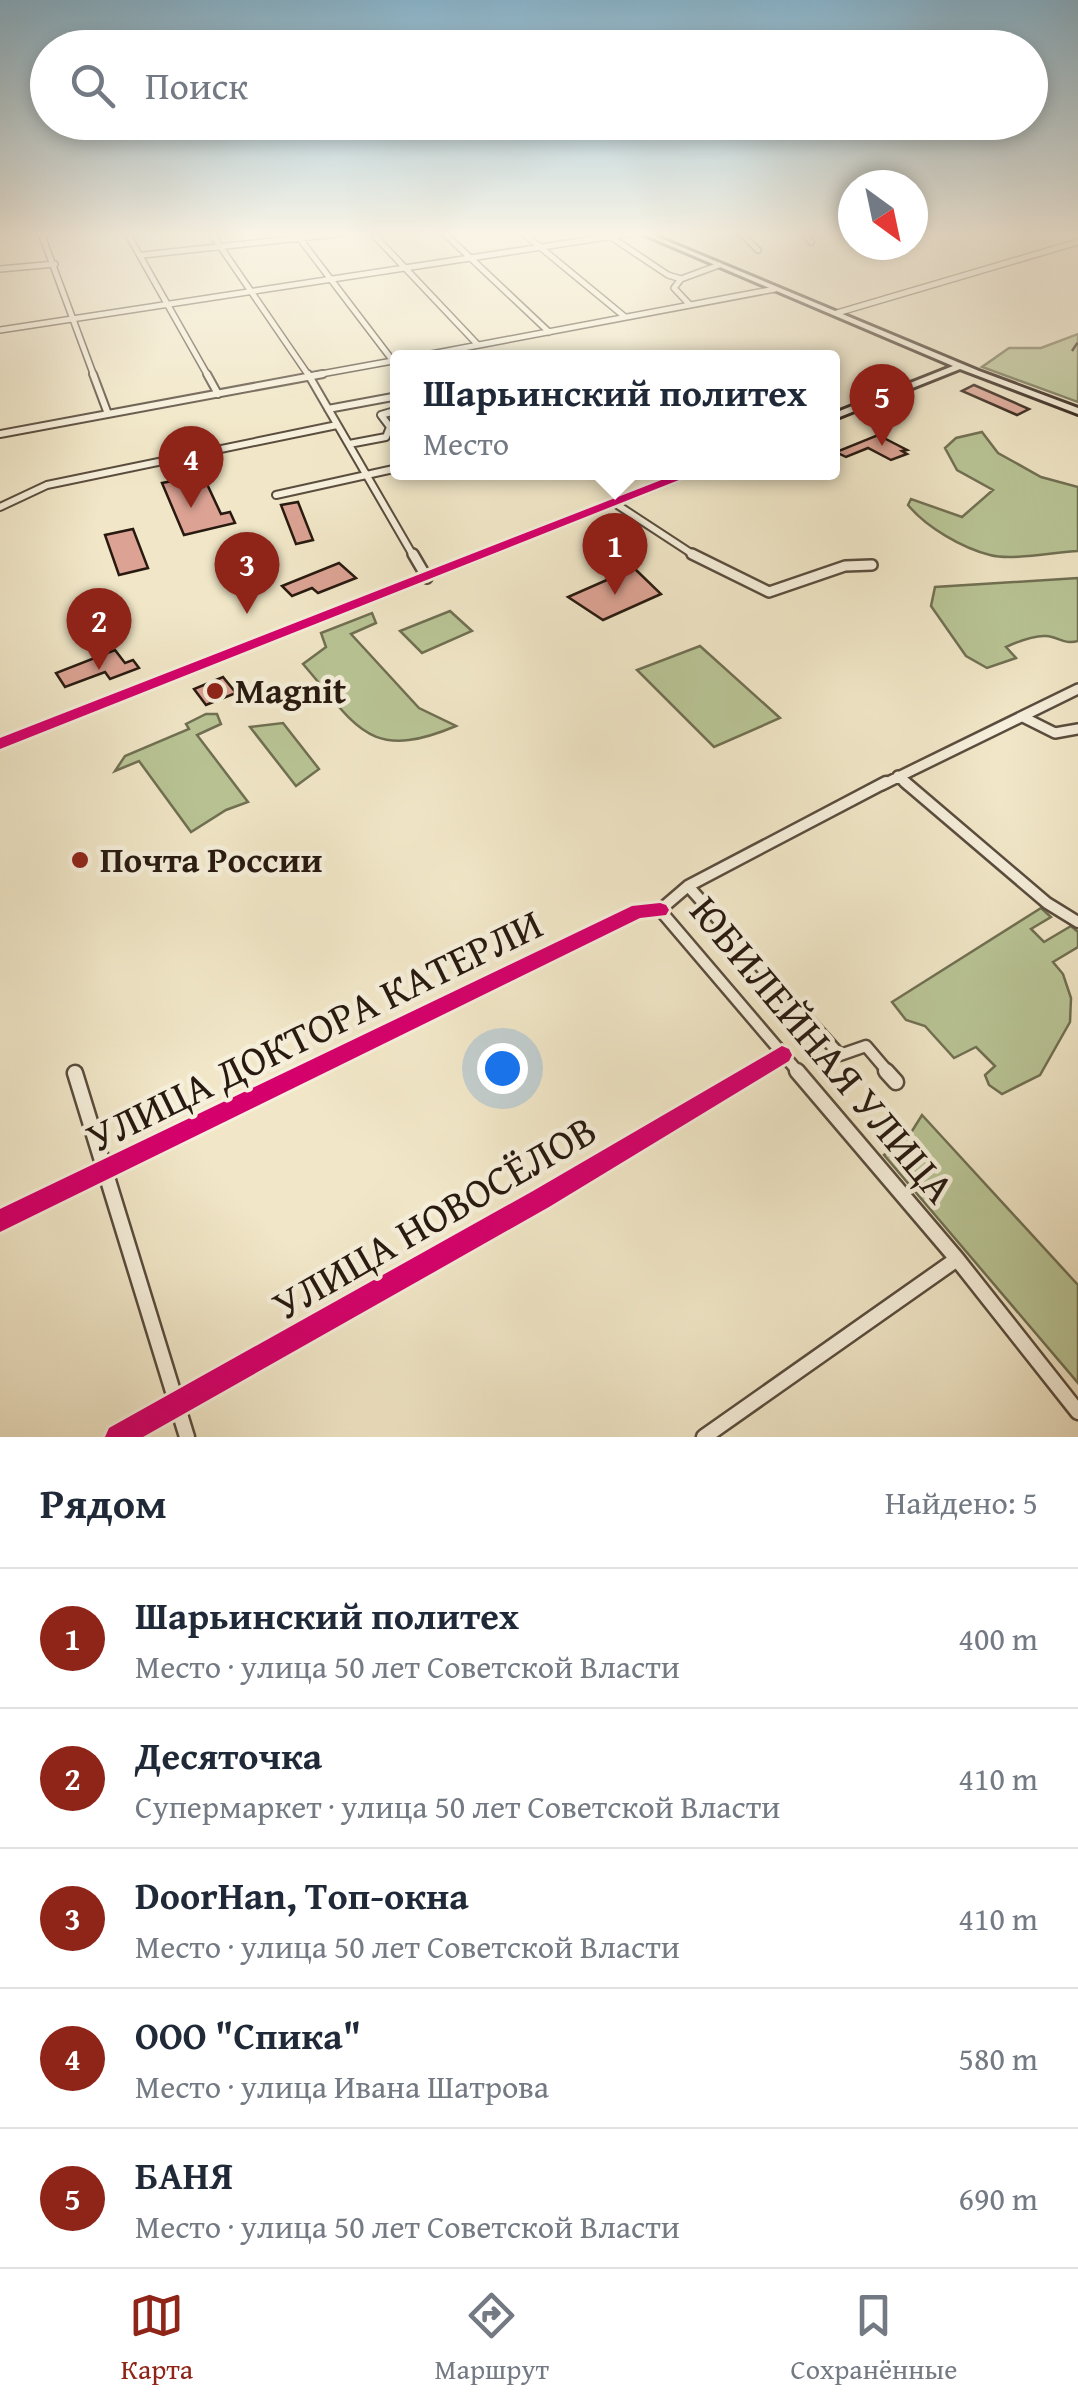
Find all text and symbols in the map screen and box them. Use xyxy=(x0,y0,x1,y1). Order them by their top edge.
search box xyxy=(30,30,1048,140)
text: Поиск xyxy=(145,57,248,113)
icon: search xyxy=(65,58,120,113)
north arrow xyxy=(838,170,928,260)
popup xyxy=(390,350,840,480)
text: Шарьинский политех xyxy=(423,364,807,420)
pin: 5 xyxy=(850,364,914,446)
text: Место xyxy=(423,420,509,467)
pin: 4 xyxy=(158,426,224,508)
pin: 1 xyxy=(582,512,648,595)
pin: 3 xyxy=(214,532,280,614)
pin: 2 xyxy=(66,588,132,670)
place label: Magnit xyxy=(235,665,346,716)
marker: Magnit xyxy=(204,680,226,702)
place label: Почта России xyxy=(100,834,322,885)
marker: Почта России xyxy=(69,849,91,871)
street label: ЮБИЛЕЙНАЯ УЛИЦА xyxy=(676,882,971,1216)
street label: УЛИЦА ДОКТОРА КАТЕРЛИ xyxy=(76,892,552,1167)
your location xyxy=(477,1043,528,1094)
street label: УЛИЦА НОВОСЁЛОВ xyxy=(260,1099,607,1334)
text: Рядом xyxy=(40,1472,167,1533)
text: Найдено: 5 xyxy=(885,1479,1038,1526)
text: Шарьинский политех xyxy=(135,1587,519,1643)
text: 1 xyxy=(64,1615,81,1662)
text: 400 m xyxy=(959,1615,1038,1662)
text: Место · улица 50 лет Советской Власти xyxy=(135,1643,680,1690)
text: Десяточка xyxy=(135,1727,322,1783)
text: 2 xyxy=(64,1755,81,1802)
text: 410 m xyxy=(959,1755,1038,1802)
text: Супермаркет · улица 50 лет Советской Власти xyxy=(135,1783,780,1830)
text: DoorHan, Топ-окна xyxy=(135,1867,469,1923)
text: 3 xyxy=(64,1895,81,1942)
text: 410 m xyxy=(959,1895,1038,1942)
text: Место · улица 50 лет Советской Власти xyxy=(135,1923,680,1970)
text: ООО "Спика" xyxy=(135,2007,361,2063)
text: 4 xyxy=(64,2035,81,2082)
text: 580 m xyxy=(959,2035,1038,2082)
text: Место · улица Ивана Шатрова xyxy=(135,2063,549,2110)
text: БАНЯ xyxy=(135,2147,233,2203)
text: 5 xyxy=(64,2175,81,2222)
text: 690 m xyxy=(959,2175,1038,2222)
text: Место · улица 50 лет Советской Власти xyxy=(135,2203,680,2250)
tab: Карта xyxy=(121,2288,193,2389)
tab: Маршрут xyxy=(435,2288,549,2389)
tab: Сохранённые xyxy=(790,2288,957,2389)

